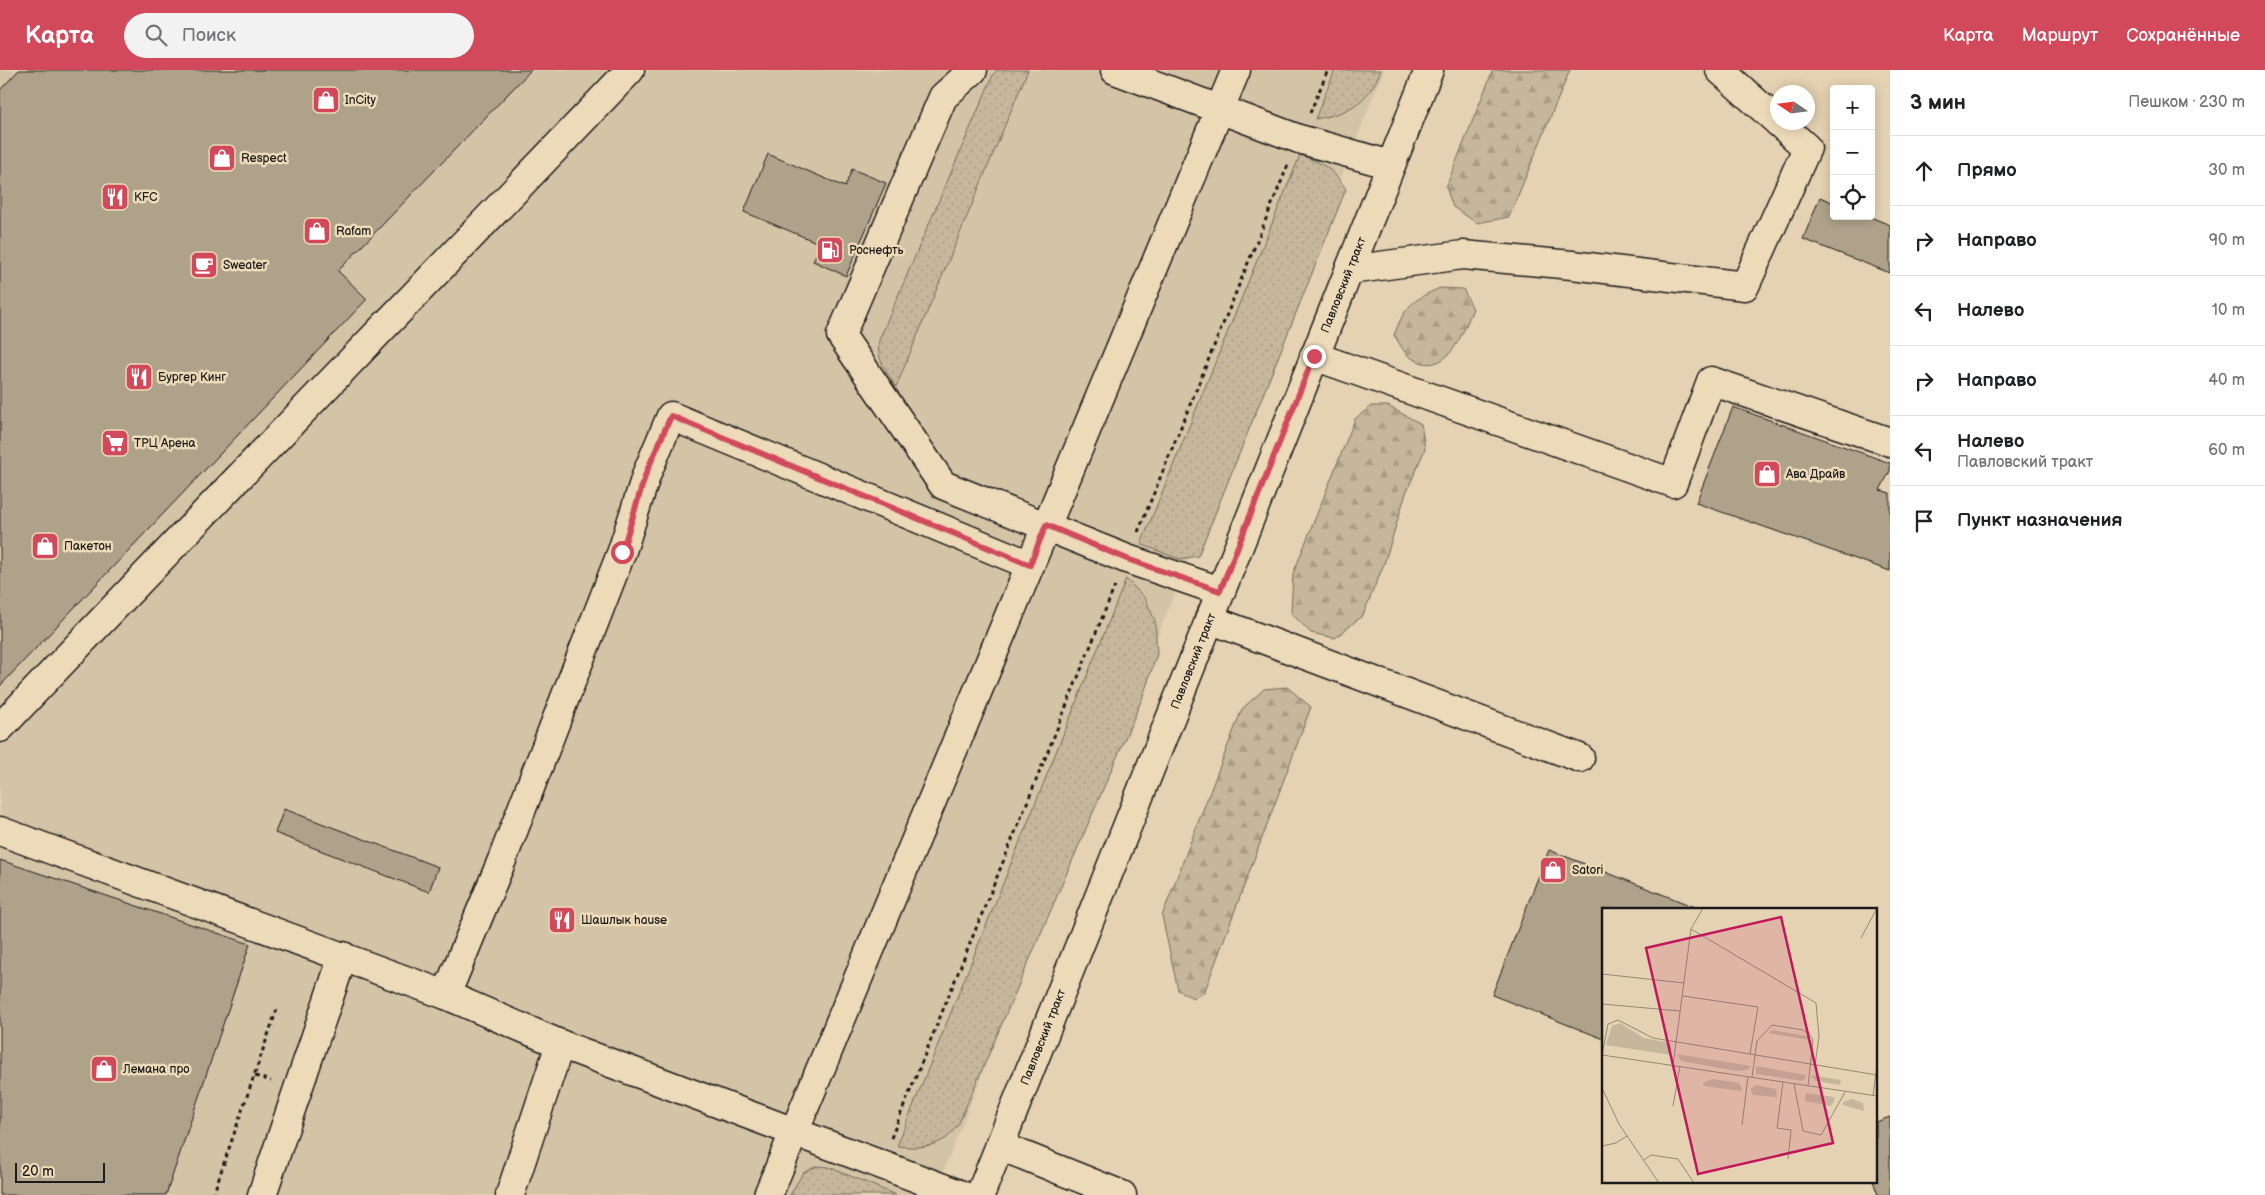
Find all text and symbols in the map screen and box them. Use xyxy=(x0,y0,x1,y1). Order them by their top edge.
search box xyxy=(124,13,474,58)
text: Карта xyxy=(25,21,94,50)
icon: search xyxy=(142,21,170,49)
text: Поиск xyxy=(182,24,236,47)
text: Карта xyxy=(1943,25,1994,46)
text: Маршрут xyxy=(2022,25,2098,46)
text: Сохранённые xyxy=(2126,25,2240,46)
shop icon: InCity xyxy=(311,85,341,115)
north arrow xyxy=(1770,85,1815,130)
map controls xyxy=(1830,85,1875,220)
button: + xyxy=(1830,85,1875,130)
text: 3 мин xyxy=(1910,90,1966,115)
place label: InCity xyxy=(345,93,377,108)
text: Пешком · 230 m xyxy=(2128,93,2245,112)
button: − xyxy=(1830,130,1875,175)
shop icon: Respect xyxy=(207,143,237,173)
place label: Respect xyxy=(241,151,287,166)
icon: ahead xyxy=(1910,157,1938,185)
text: Прямо xyxy=(1957,159,2017,182)
text: 30 m xyxy=(2208,161,2245,180)
button: locate xyxy=(1830,175,1875,220)
restaurant icon: KFC xyxy=(100,182,130,212)
place label: KFC xyxy=(134,190,158,205)
shop icon: Rafam xyxy=(302,216,332,246)
place label: Rafam xyxy=(336,224,371,239)
icon: right xyxy=(1910,227,1938,255)
text: Направо xyxy=(1957,229,2037,252)
text: 90 m xyxy=(2209,231,2245,250)
street label: Павловский тракт xyxy=(1317,234,1369,335)
fuel station icon: Роснефть xyxy=(815,235,845,265)
place label: Роснефть xyxy=(849,243,904,258)
cafe icon: Sweater xyxy=(189,250,219,280)
place label: Sweater xyxy=(223,258,268,273)
icon: left xyxy=(1910,297,1938,325)
text: Налево xyxy=(1957,299,2024,322)
text: 10 m xyxy=(2212,301,2245,320)
route end xyxy=(1303,345,1326,368)
restaurant icon: Бургер Кинг xyxy=(124,362,154,392)
icon: right xyxy=(1910,367,1938,395)
text: Направо xyxy=(1957,369,2037,392)
place label: Бургер Кинг xyxy=(158,370,226,385)
text: 40 m xyxy=(2208,371,2245,390)
supermarket icon: ТРЦ Арена xyxy=(100,428,130,458)
text: Налево xyxy=(1957,430,2024,453)
place label: ТРЦ Арена xyxy=(134,436,196,451)
icon: left xyxy=(1910,437,1938,465)
text: 60 m xyxy=(2208,441,2245,460)
text: Павловский тракт xyxy=(1957,453,2093,472)
shop icon: Ава Драйв xyxy=(1752,459,1782,489)
place label: Ава Драйв xyxy=(1785,467,1846,482)
icon: arrive xyxy=(1910,507,1938,535)
text: Пункт назначения xyxy=(1957,509,2122,532)
shop icon: Пакетон xyxy=(30,531,60,561)
place label: Пакетон xyxy=(64,539,112,554)
route start xyxy=(611,541,634,564)
street label: Павловский тракт xyxy=(1167,610,1219,711)
shop icon: Satori xyxy=(1538,855,1568,885)
place label: Satori xyxy=(1572,863,1604,878)
restaurant icon: Шашлык hause xyxy=(547,905,577,935)
inset map xyxy=(1602,908,1878,1182)
place label: Шашлык hause xyxy=(581,913,667,928)
street label: Павловский тракт xyxy=(1017,986,1069,1087)
shop icon: Лемана про xyxy=(89,1054,119,1084)
place label: Лемана про xyxy=(122,1062,189,1077)
scale bar xyxy=(15,1160,105,1183)
text: 20 m xyxy=(22,1163,54,1180)

